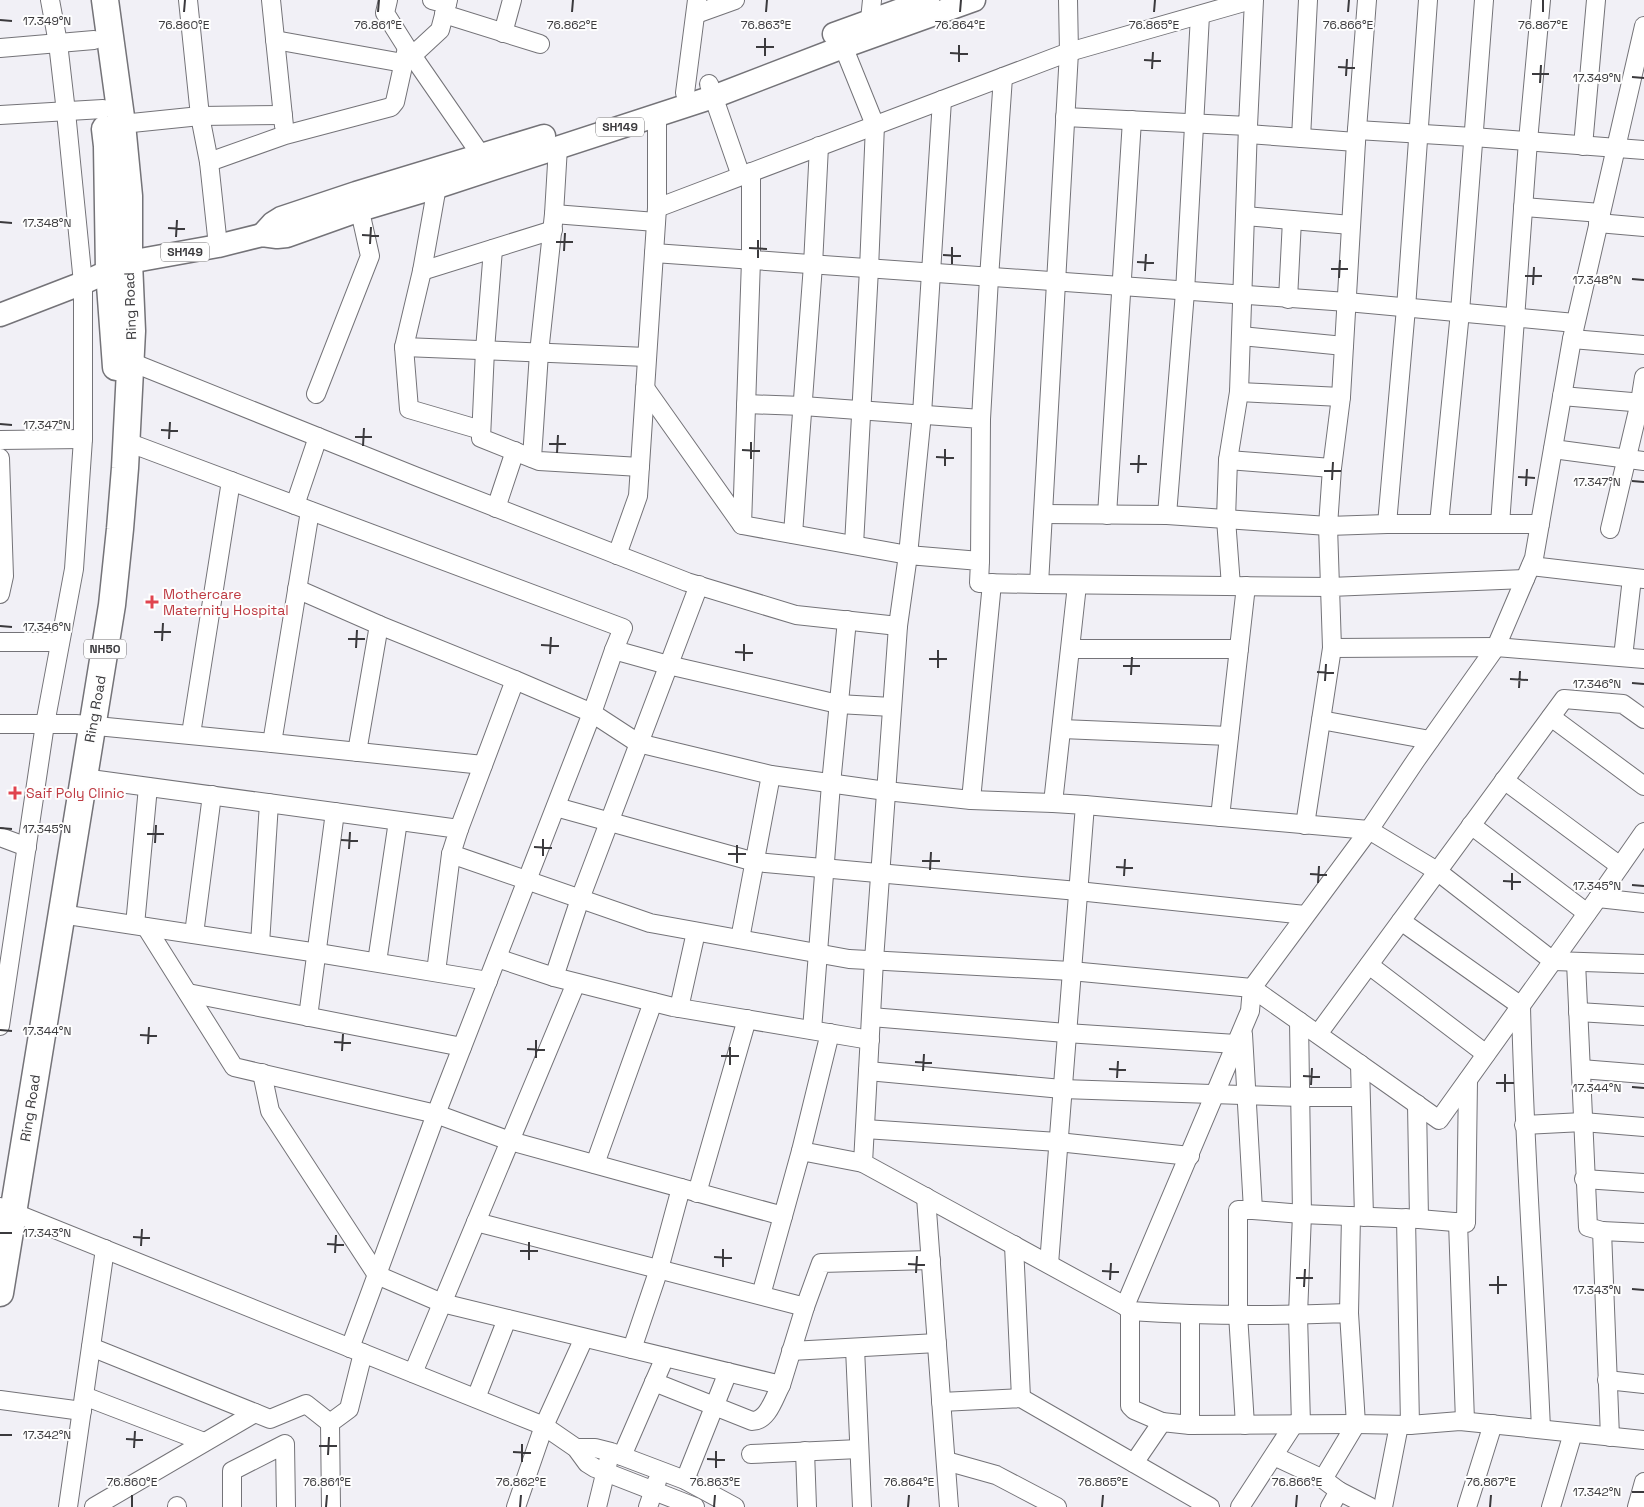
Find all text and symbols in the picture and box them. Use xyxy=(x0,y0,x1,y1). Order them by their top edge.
text: 17.349°N xyxy=(23,13,71,29)
text: 76.860°E xyxy=(159,17,210,33)
text: 76.861°E xyxy=(354,17,402,33)
text: 76.862°E xyxy=(547,17,597,33)
text: 76.863°E xyxy=(741,17,791,33)
text: 76.864°E xyxy=(935,17,986,33)
text: 76.865°E xyxy=(1129,17,1179,33)
text: 76.866°E xyxy=(1323,17,1374,33)
text: 76.867°E xyxy=(1518,17,1568,33)
text: 17.349°N xyxy=(1573,70,1621,86)
road number: SH149 xyxy=(596,118,644,136)
text: 17.348°N xyxy=(23,215,71,231)
road number: SH149 xyxy=(161,242,209,262)
street label: Ring Road xyxy=(120,272,140,340)
text: 17.348°N xyxy=(1573,272,1621,288)
text: 17.347°N xyxy=(23,417,71,433)
text: 17.347°N xyxy=(1573,474,1621,490)
place label: Mothercare Maternity Hospital xyxy=(163,585,289,619)
marker: Mothercare Maternity Hospital xyxy=(145,595,159,609)
text: 17.346°N xyxy=(23,619,71,635)
road number: NH50 xyxy=(84,640,126,659)
street label: Ring Road xyxy=(80,674,110,744)
text: 17.346°N xyxy=(1573,676,1621,692)
place label: Saif Poly Clinic xyxy=(26,784,125,802)
marker: Saif Poly Clinic xyxy=(8,786,22,800)
text: 17.345°N xyxy=(23,821,71,837)
text: 17.345°N xyxy=(1573,878,1621,894)
text: 17.344°N xyxy=(23,1023,71,1039)
street label: Ring Road xyxy=(16,1073,44,1143)
text: 17.344°N xyxy=(1573,1080,1621,1096)
text: 17.343°N xyxy=(23,1225,71,1241)
text: 17.343°N xyxy=(1573,1282,1621,1298)
text: 17.342°N xyxy=(23,1427,71,1443)
text: 76.860°E xyxy=(107,1474,158,1490)
text: 76.861°E xyxy=(303,1474,351,1490)
text: 76.862°E xyxy=(496,1474,546,1490)
text: 76.863°E xyxy=(690,1474,740,1490)
text: 76.864°E xyxy=(884,1474,935,1490)
text: 76.865°E xyxy=(1078,1474,1128,1490)
text: 76.866°E xyxy=(1272,1474,1323,1490)
text: 76.867°E xyxy=(1466,1474,1516,1490)
text: 17.342°N xyxy=(1573,1484,1621,1500)

